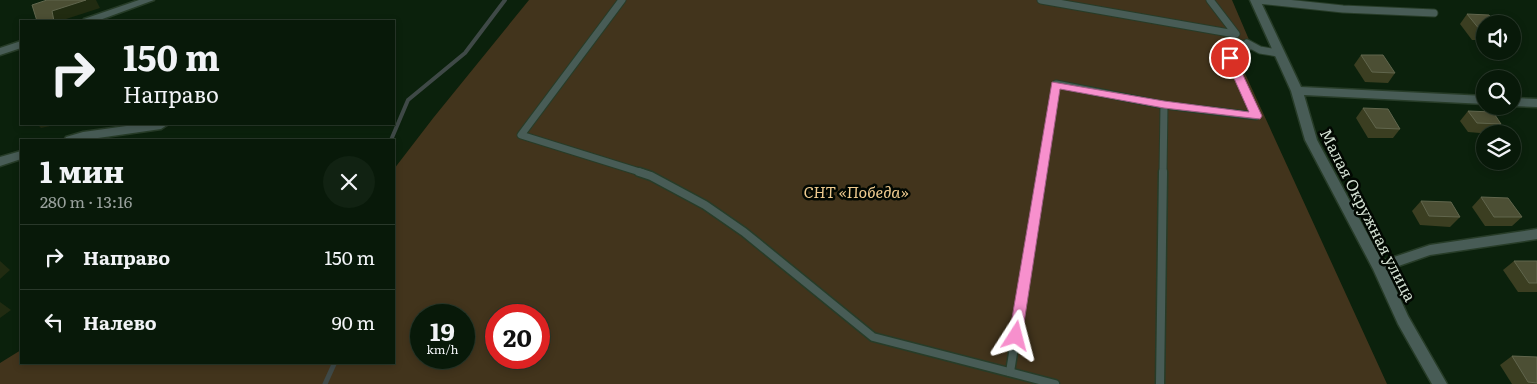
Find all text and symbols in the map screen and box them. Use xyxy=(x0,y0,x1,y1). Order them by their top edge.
map controls xyxy=(1476,15,1521,170)
button: sound xyxy=(1476,15,1521,60)
text: 150 m xyxy=(123,30,220,82)
pin xyxy=(1209,37,1251,79)
icon: right xyxy=(40,40,105,105)
icon: arrive xyxy=(1216,44,1244,72)
button: search xyxy=(1476,70,1521,115)
text: Направо xyxy=(123,77,219,110)
street label: Малая Окружная улица xyxy=(1315,124,1423,306)
button: layers xyxy=(1476,125,1521,170)
text: 1 мин xyxy=(40,148,124,192)
button: close xyxy=(323,156,375,208)
park label: СНТ «Победа» xyxy=(803,179,909,203)
text: 280 m · 13:16 xyxy=(40,189,132,213)
icon: right xyxy=(40,243,68,271)
text: Направо xyxy=(83,243,170,271)
text: 150 m xyxy=(324,243,375,271)
speed limit sign: 20 xyxy=(485,304,550,369)
icon: left xyxy=(40,308,68,336)
text: Налево xyxy=(83,308,157,336)
text: 90 m xyxy=(332,308,375,336)
position arrow xyxy=(989,309,1041,361)
text: 19 xyxy=(430,312,455,349)
text: km/h xyxy=(427,340,458,358)

